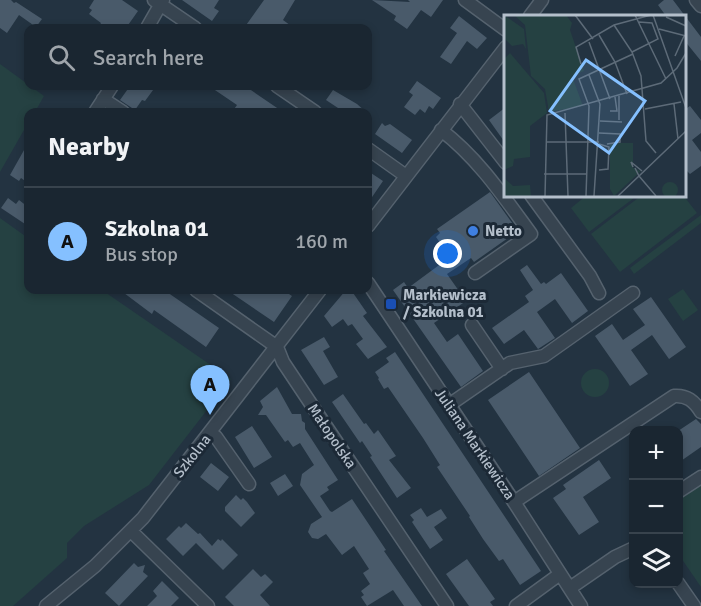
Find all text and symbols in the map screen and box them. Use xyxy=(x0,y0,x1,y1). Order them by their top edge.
inset map xyxy=(504,15,686,196)
search box xyxy=(24,24,372,90)
icon: search xyxy=(45,41,78,74)
text: Search here xyxy=(93,44,204,71)
text: Nearby xyxy=(48,131,129,163)
text: Szkolna 01 xyxy=(105,215,209,242)
place label: Netto xyxy=(485,222,522,240)
marker: Netto xyxy=(466,224,480,238)
text: A xyxy=(61,229,74,254)
text: 160 m xyxy=(295,229,348,254)
your location xyxy=(433,239,462,268)
text: Bus stop xyxy=(105,242,178,267)
place label: Markiewicza / Szkolna 01 xyxy=(403,286,487,321)
marker: Markiewicza / Szkolna 01 xyxy=(384,297,398,311)
pin: A xyxy=(190,366,230,415)
street label: Juliana Markiewicza xyxy=(431,385,519,503)
street label: Małopolska xyxy=(304,400,360,472)
map controls xyxy=(629,426,683,588)
button: + xyxy=(629,426,683,480)
street label: Szkolna xyxy=(169,431,215,481)
button: − xyxy=(629,480,683,534)
button: layers xyxy=(629,534,683,588)

